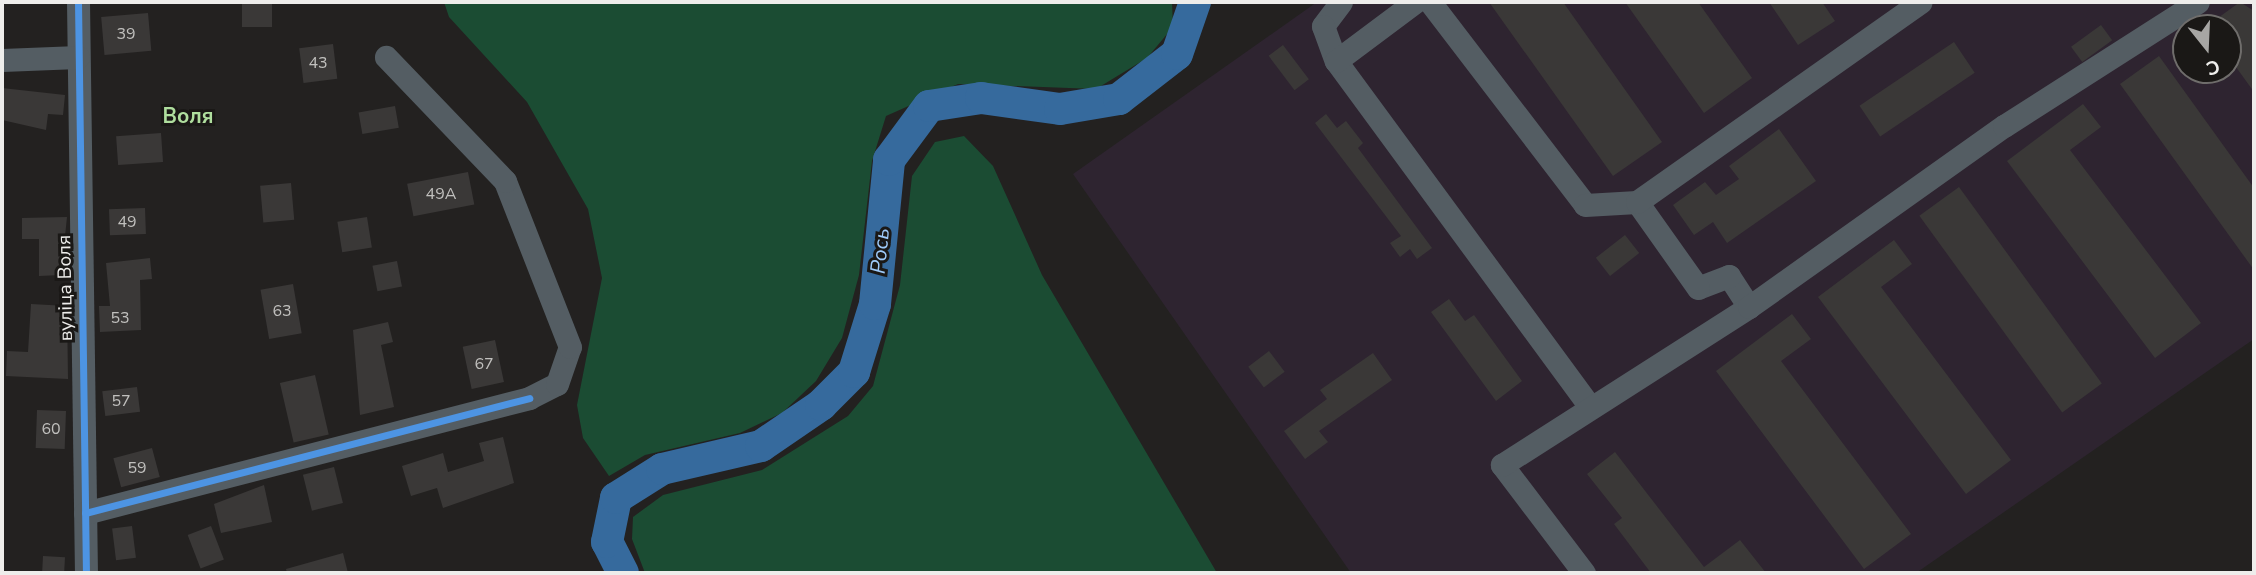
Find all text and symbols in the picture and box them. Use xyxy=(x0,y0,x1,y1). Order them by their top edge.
north arrow xyxy=(2172,14,2242,84)
house number: 39 xyxy=(116,24,136,44)
house number: 43 xyxy=(308,53,328,73)
text: С xyxy=(2203,53,2223,81)
district label: Воля xyxy=(163,103,213,129)
house number: 49А xyxy=(426,184,456,204)
house number: 49 xyxy=(117,212,137,232)
water label: Рось xyxy=(865,227,895,275)
street label: вуліца Воля xyxy=(54,235,78,341)
house number: 63 xyxy=(272,301,292,321)
house number: 53 xyxy=(110,308,130,328)
house number: 67 xyxy=(474,354,494,374)
house number: 57 xyxy=(111,391,131,411)
house number: 60 xyxy=(41,419,61,439)
house number: 59 xyxy=(127,458,147,478)

